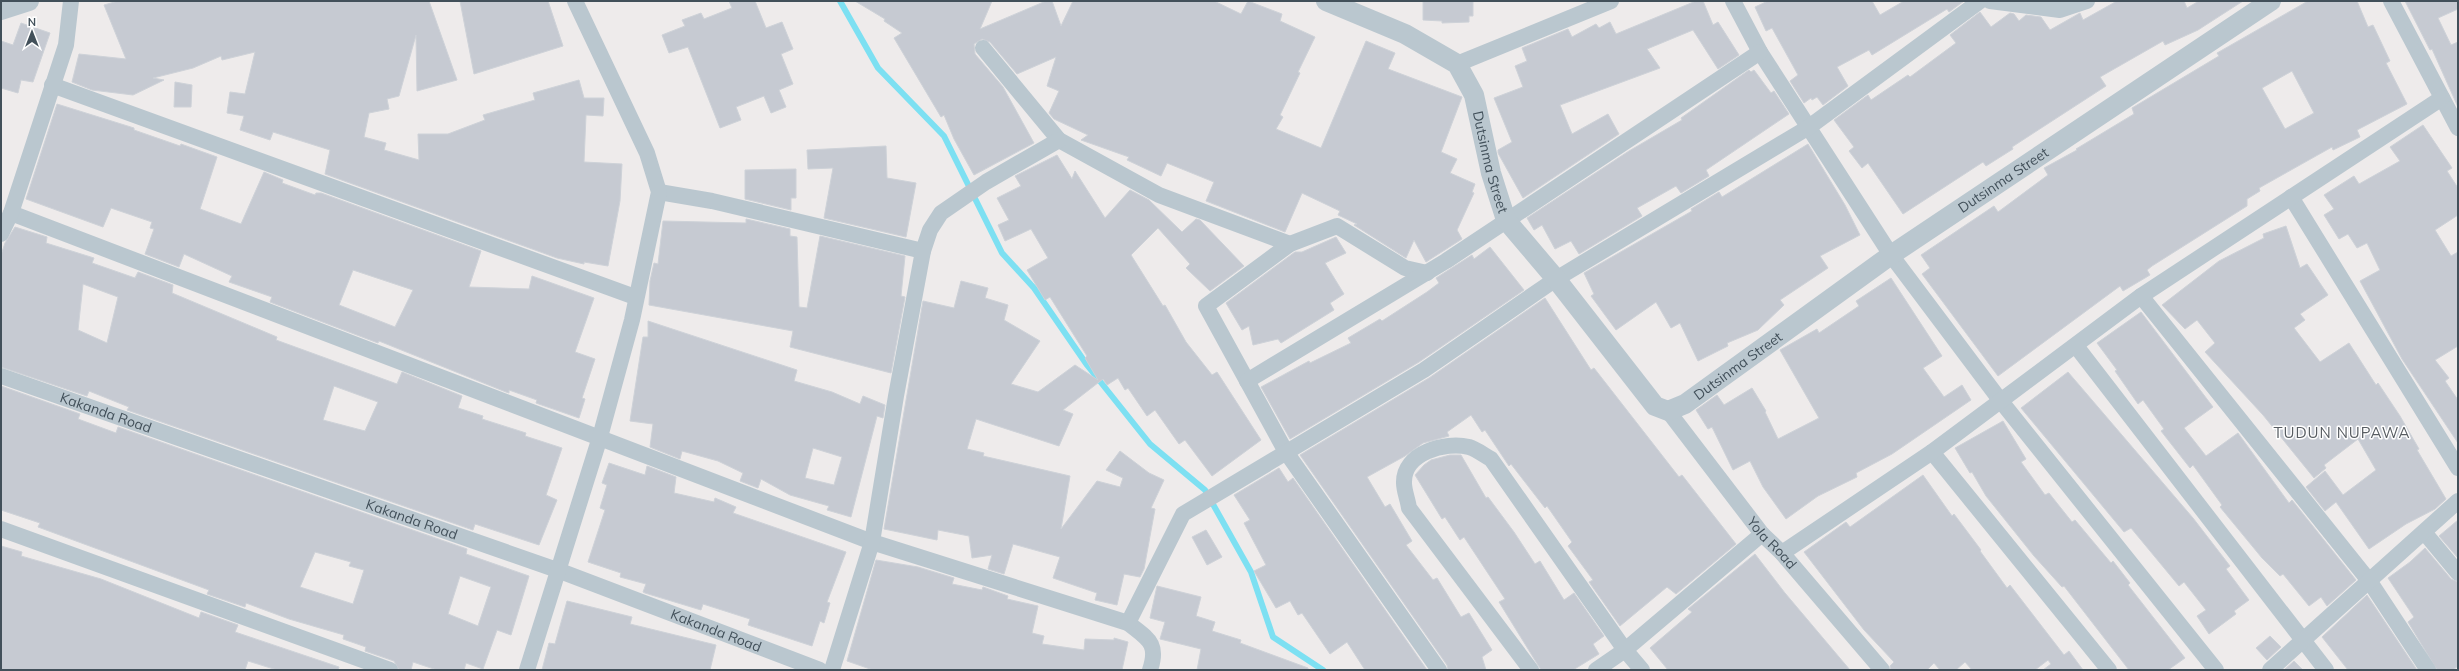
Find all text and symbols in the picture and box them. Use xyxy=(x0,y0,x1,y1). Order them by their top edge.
north arrow xyxy=(12,12,52,52)
text: N xyxy=(28,15,36,29)
street label: Dutsinma Street xyxy=(1469,109,1512,216)
street label: Dutsinma Street xyxy=(1954,143,2052,217)
street label: Dutsinma Street xyxy=(1690,328,1786,404)
street label: Kakanda Road xyxy=(58,388,154,437)
district label: TUDUN NUPAWA xyxy=(2273,423,2411,442)
street label: Kakanda Road xyxy=(364,495,460,544)
street label: Yola Road xyxy=(1742,512,1801,573)
street label: Kakanda Road xyxy=(668,605,764,656)

